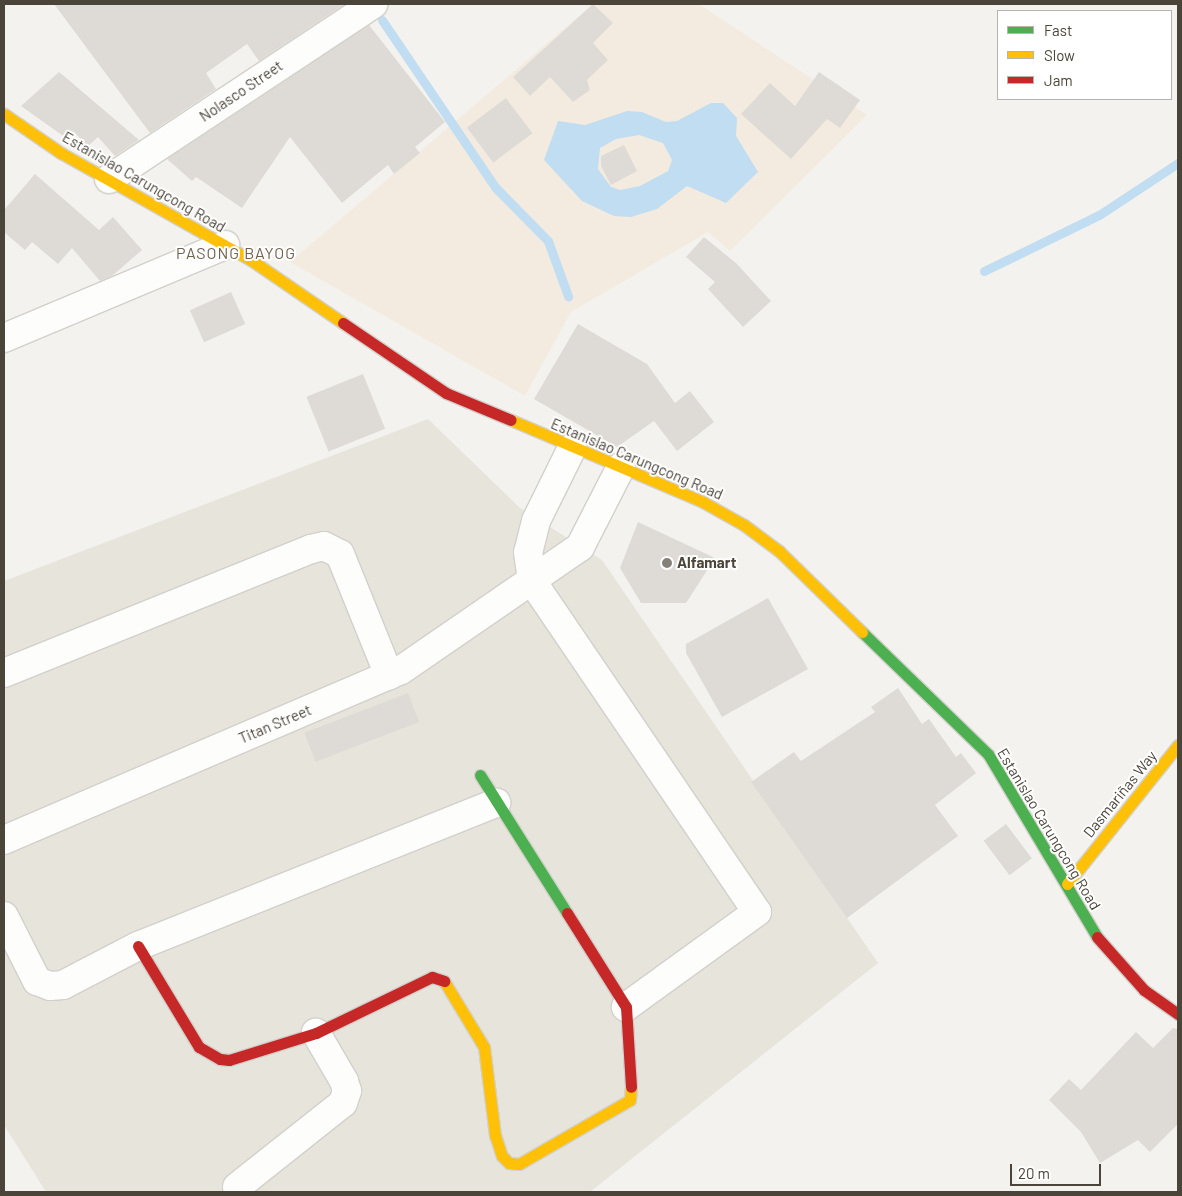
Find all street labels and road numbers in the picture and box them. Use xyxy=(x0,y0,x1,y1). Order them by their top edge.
street label: Nolasco Street xyxy=(196,57,286,125)
street label: Estanislao Carungcong Road xyxy=(59,128,229,236)
street label: Estanislao Carungcong Road xyxy=(548,415,726,503)
street label: Titan Street xyxy=(236,701,314,747)
street label: Estanislao Carungcong Road xyxy=(994,745,1104,913)
street label: Dasmariñas Way xyxy=(1080,747,1160,841)

